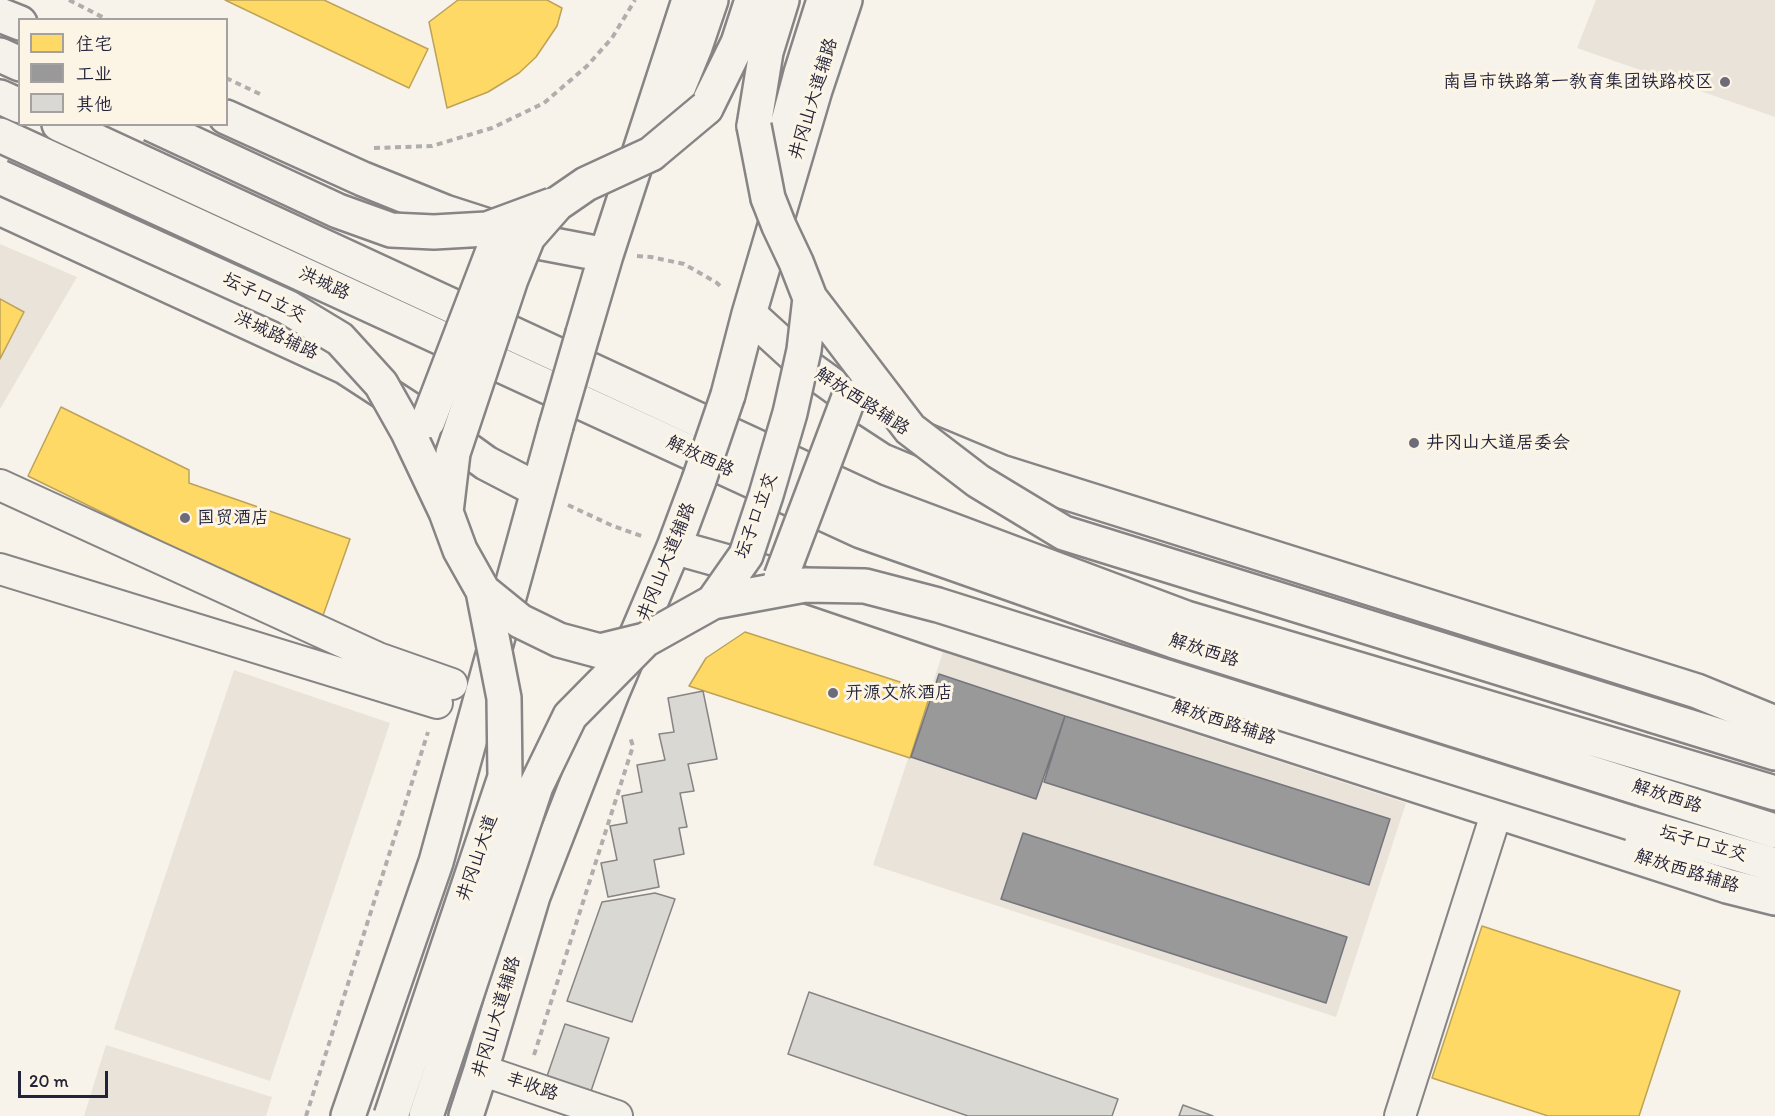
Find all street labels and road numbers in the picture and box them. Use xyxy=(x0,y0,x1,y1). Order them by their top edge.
street label: 井冈山大道辅路 xyxy=(785,36,843,162)
street label: 洪城路 xyxy=(295,263,353,305)
street label: 坛子口立交 xyxy=(219,269,309,327)
street label: 洪城路辅路 xyxy=(231,307,321,365)
street label: 解放西路辅路 xyxy=(811,364,913,440)
street label: 解放西路 xyxy=(663,432,737,482)
street label: 坛子口立交 xyxy=(731,470,783,562)
street label: 井冈山大道辅路 xyxy=(633,500,701,624)
street label: 解放西路 xyxy=(1166,630,1242,672)
street label: 解放西路辅路 xyxy=(1169,696,1279,750)
street label: 解放西路 xyxy=(1629,776,1705,818)
street label: 井冈山大道 xyxy=(453,812,503,904)
street label: 坛子口立交 xyxy=(1657,821,1749,867)
street label: 解放西路辅路 xyxy=(1632,846,1742,898)
street label: 井冈山大道辅路 xyxy=(468,954,526,1080)
street label: 丰收路 xyxy=(503,1068,561,1106)

